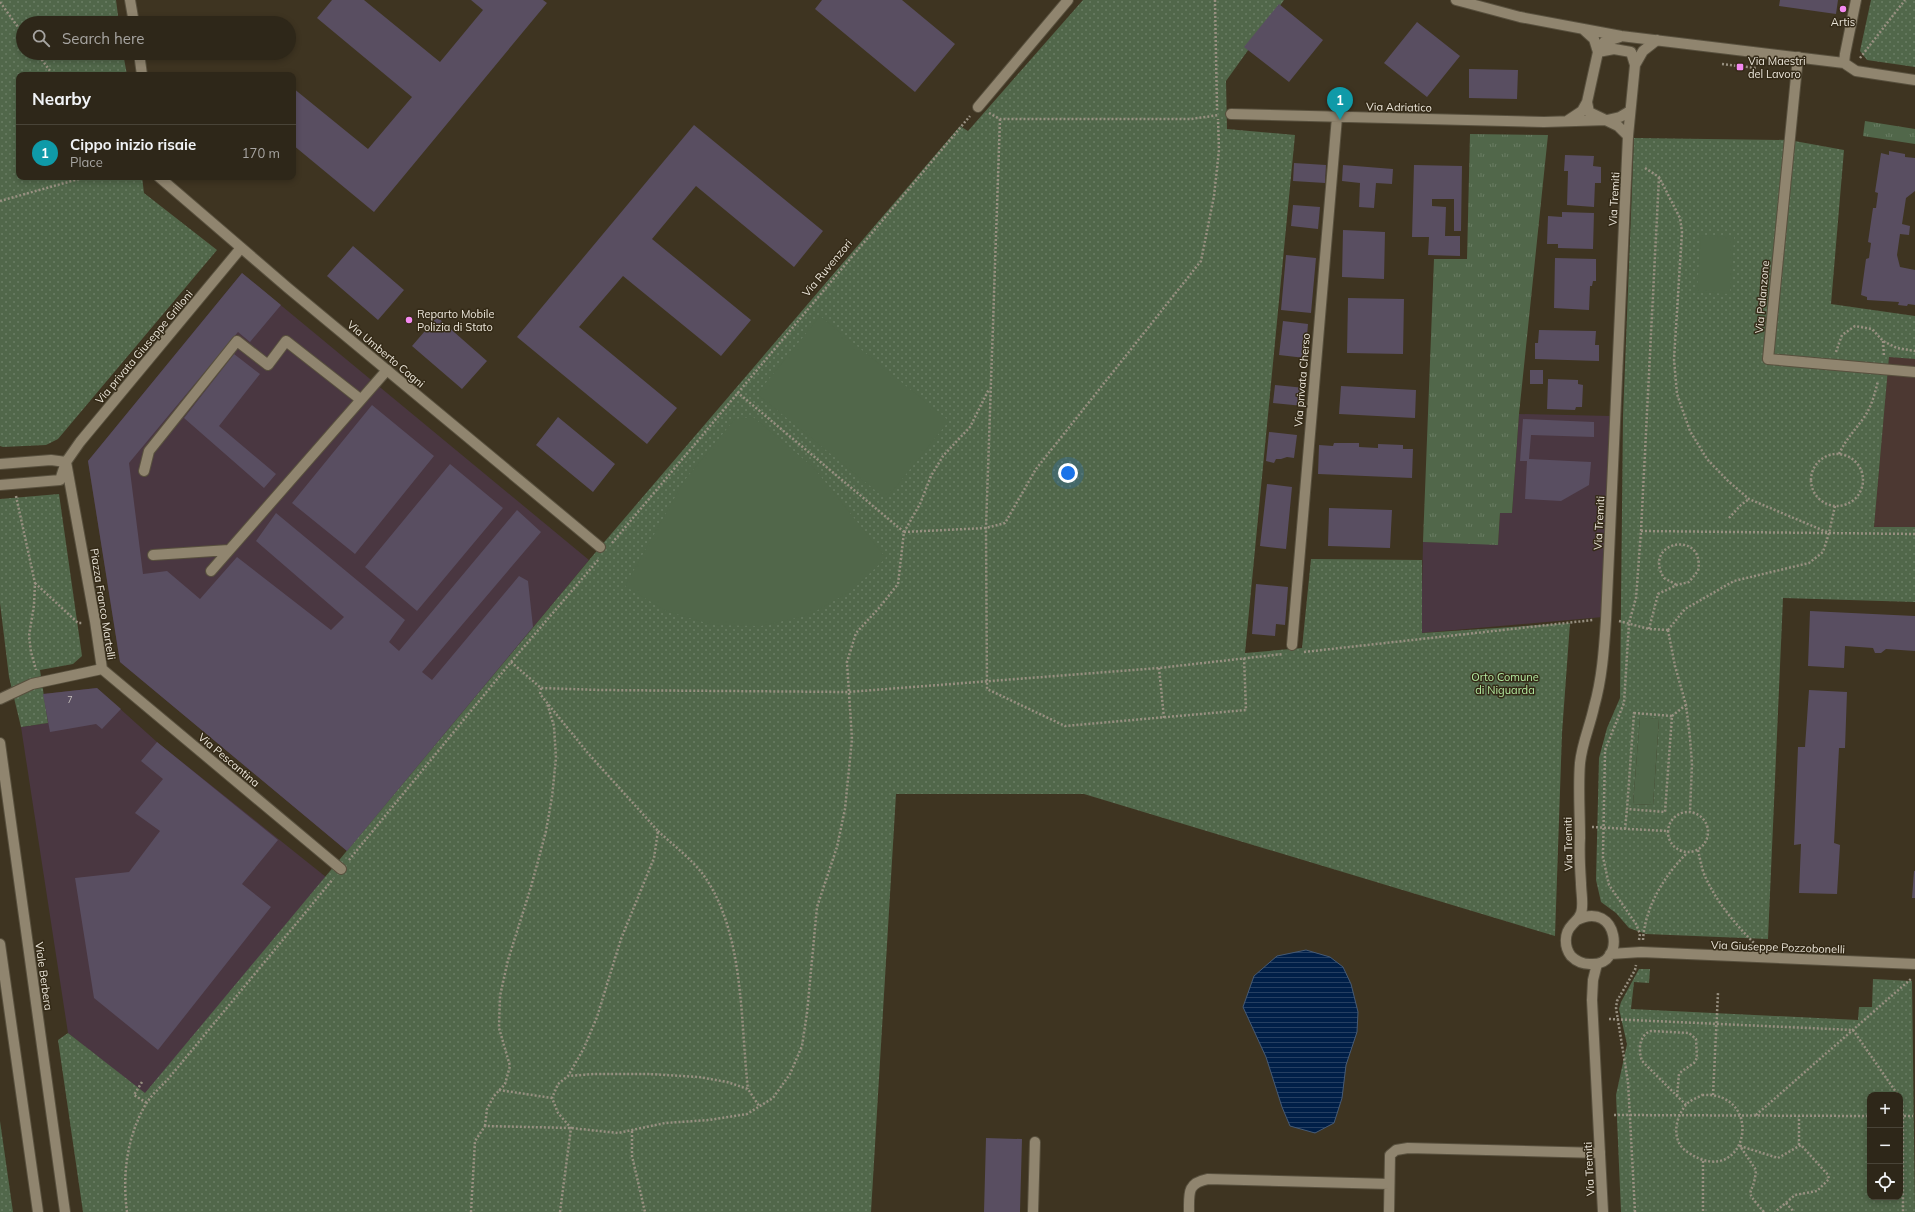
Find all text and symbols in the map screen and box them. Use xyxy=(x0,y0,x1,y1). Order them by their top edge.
marker: Artis xyxy=(1838,4,1848,14)
place label: Artis xyxy=(1831,15,1855,29)
search box xyxy=(16,16,296,60)
icon: search xyxy=(30,27,52,49)
text: Search here xyxy=(62,29,144,48)
place label: Via Maestri del Lavoro xyxy=(1748,54,1806,81)
marker: Via Maestri del Lavoro xyxy=(1735,62,1745,72)
pin: 1 xyxy=(1327,87,1353,120)
text: Nearby xyxy=(32,88,91,109)
street label: Via Adriatico xyxy=(1366,99,1432,115)
text: Cippo inizio risaie xyxy=(70,135,196,154)
text: 1 xyxy=(41,145,49,161)
text: 170 m xyxy=(242,145,280,161)
text: Place xyxy=(70,154,103,170)
street label: Via Tremiti xyxy=(1606,172,1622,226)
street label: Via Ruvenzori xyxy=(799,237,855,299)
street label: Via Palanzone xyxy=(1752,260,1772,334)
street label: Via privata Giuseppe Grilloni xyxy=(92,287,196,407)
place label: Reparto Mobile Polizia di Stato xyxy=(417,307,494,334)
marker: Reparto Mobile Polizia di Stato xyxy=(404,315,414,325)
street label: Via Umberto Cagni xyxy=(344,317,428,391)
street label: Via privata Cherso xyxy=(1291,332,1313,428)
your location xyxy=(1058,463,1078,483)
street label: Via Tremiti xyxy=(1591,496,1607,550)
street label: Piazza Franco Martelli xyxy=(87,547,119,661)
park label: Orto Comune di Niguarda xyxy=(1471,670,1539,697)
house number: 7 xyxy=(67,694,73,705)
street label: Via Pescantina xyxy=(195,730,263,790)
street label: Via Tremiti xyxy=(1561,817,1575,871)
street label: Via Giuseppe Pozzobonelli xyxy=(1711,938,1845,956)
street label: Viale Berbera xyxy=(32,941,56,1011)
map controls xyxy=(1867,1092,1903,1200)
button: + xyxy=(1867,1092,1903,1128)
button: − xyxy=(1867,1128,1903,1164)
street label: Via Tremiti xyxy=(1581,1142,1597,1196)
button: locate xyxy=(1867,1164,1903,1200)

